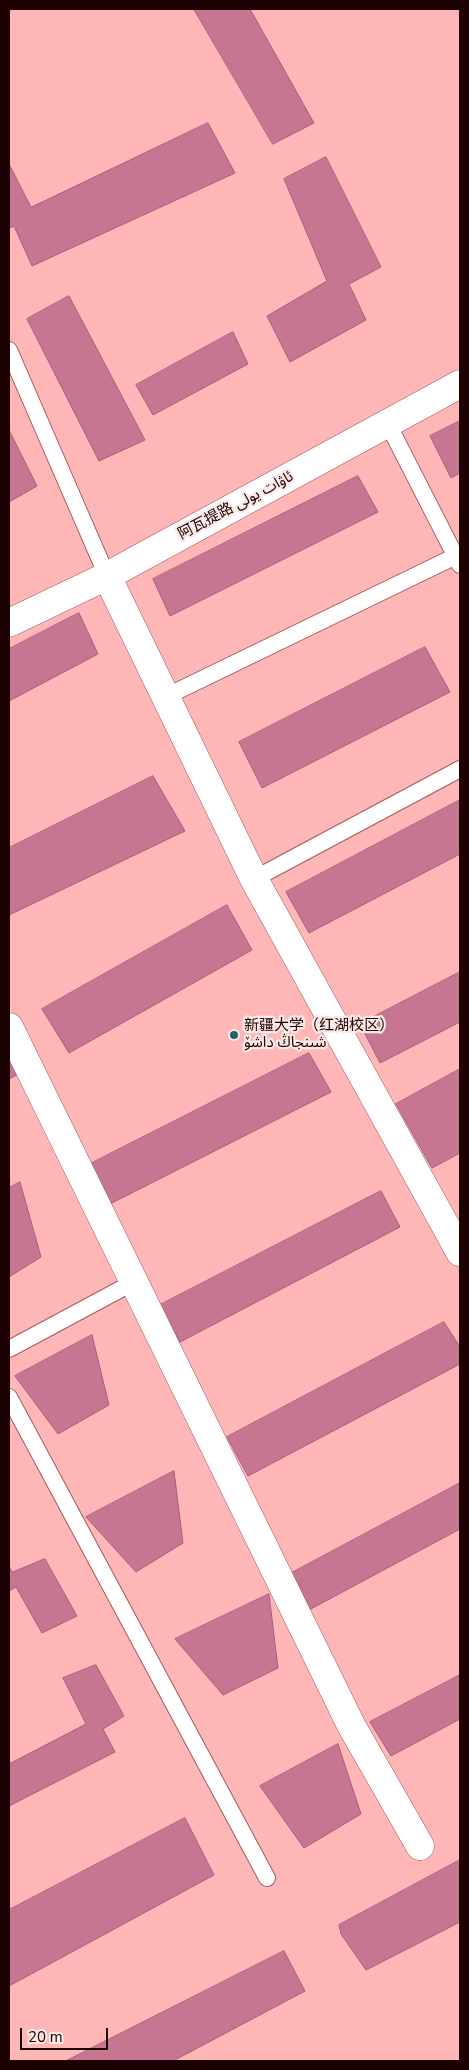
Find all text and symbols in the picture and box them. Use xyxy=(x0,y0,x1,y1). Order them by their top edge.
street label: 阿瓦提路 ئاۋات يولى xyxy=(175,468,297,544)
place label: 新疆大学（红湖校区） شىنجاڭ داشۆ xyxy=(244,1017,394,1052)
marker: 新疆大学（红湖校区） شىنجاڭ داشۆ xyxy=(228,1029,240,1041)
scale bar xyxy=(22,2018,110,2050)
text: 20 m xyxy=(28,2027,63,2047)

